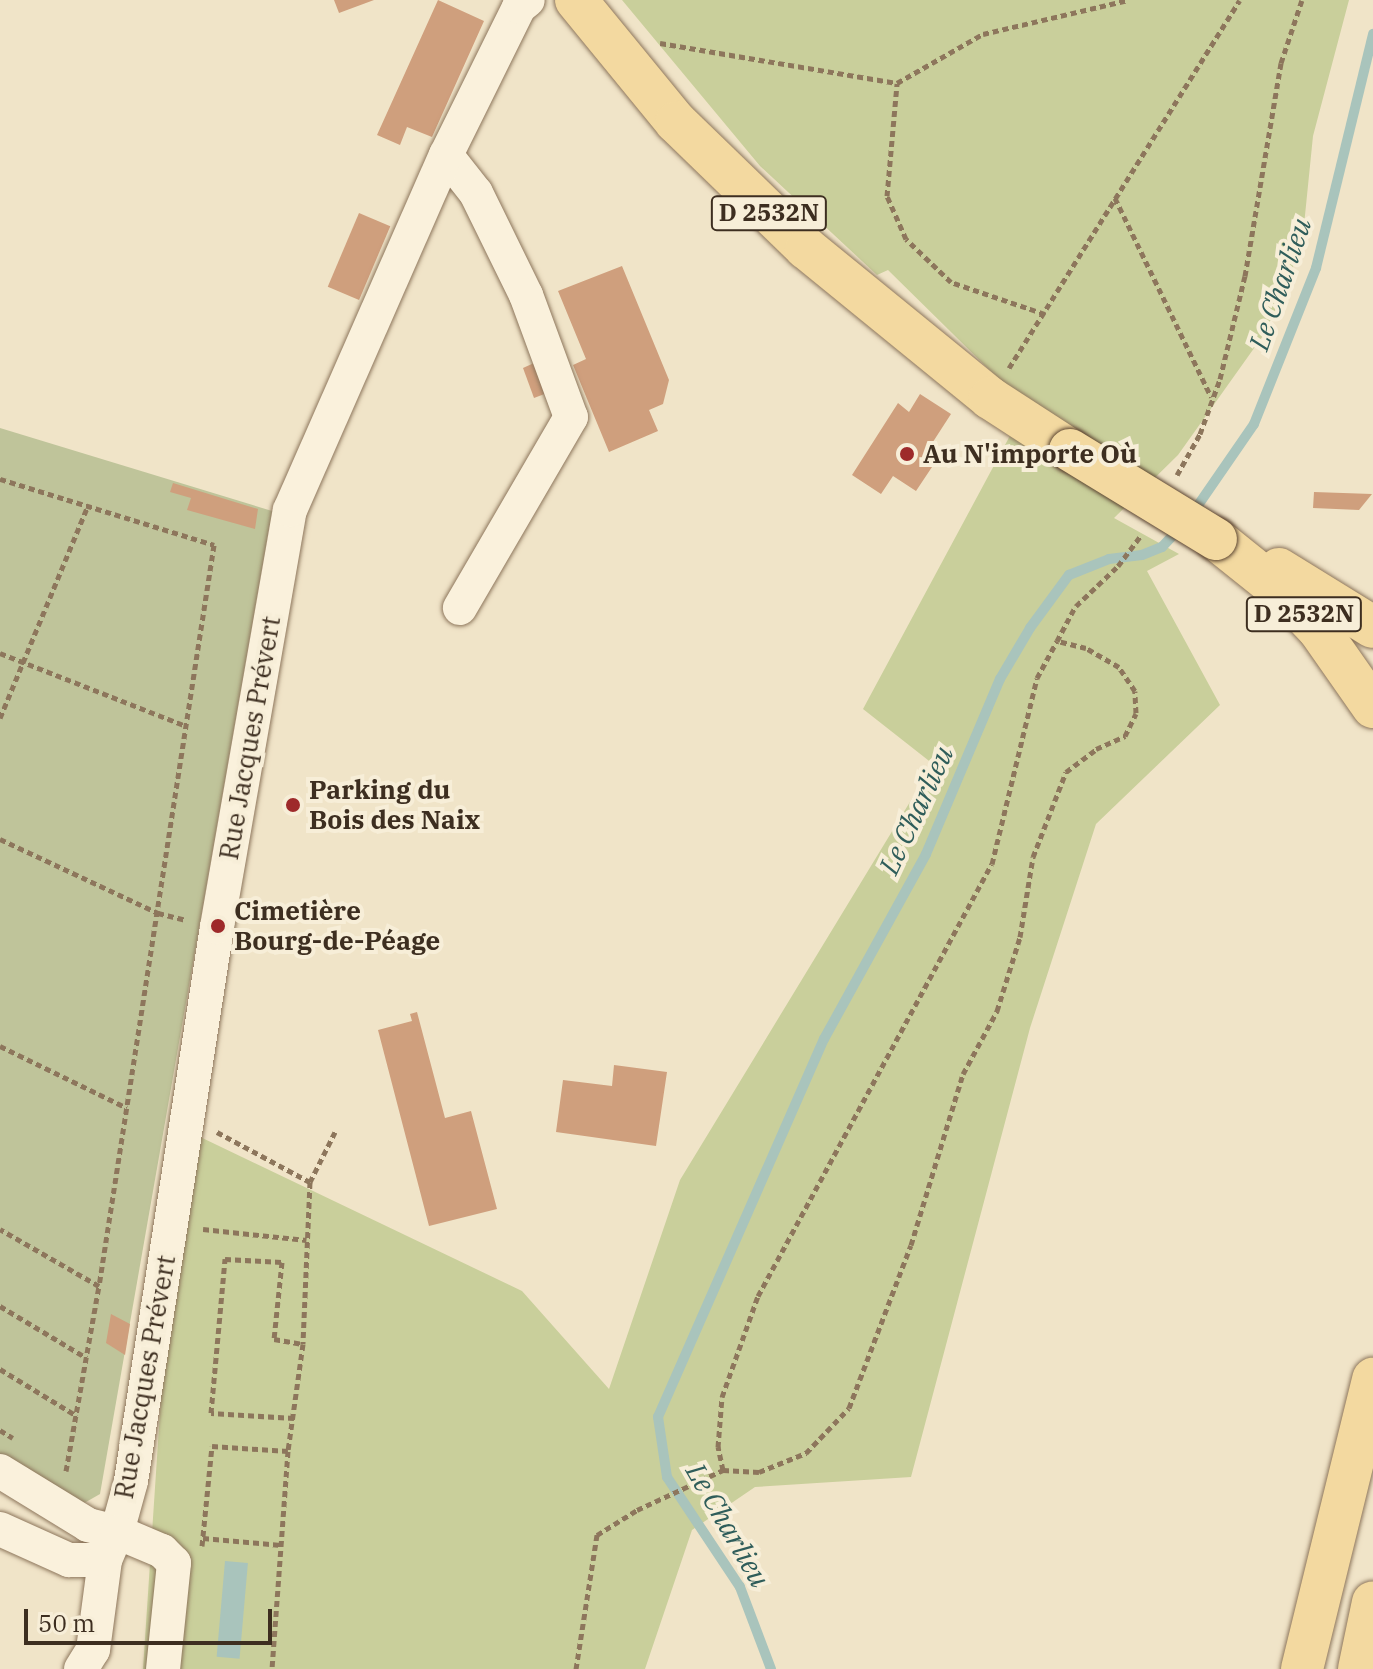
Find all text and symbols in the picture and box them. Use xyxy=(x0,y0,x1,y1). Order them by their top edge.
road number: D 2532N xyxy=(709,193,829,233)
water label: Le Charlieu xyxy=(1242,214,1318,354)
place label: Au N'importe Où xyxy=(923,438,1137,470)
marker: Au N'importe Où xyxy=(898,445,916,463)
road number: D 2532N xyxy=(1244,594,1364,634)
street label: Rue Jacques Prévert xyxy=(213,614,287,862)
water label: Le Charlieu xyxy=(872,741,960,879)
place label: Parking du Bois des Naix xyxy=(309,774,480,836)
marker: Parking du Bois des Naix xyxy=(284,796,302,814)
place label: Cimetière Bourg-de-Péage xyxy=(234,895,440,956)
marker: Cimetière Bourg-de-Péage xyxy=(209,917,227,935)
street label: Rue Jacques Prévert xyxy=(108,1253,182,1501)
water label: Le Charlieu xyxy=(679,1457,777,1593)
scale bar xyxy=(28,1593,276,1643)
text: 50 m xyxy=(38,1607,95,1639)

